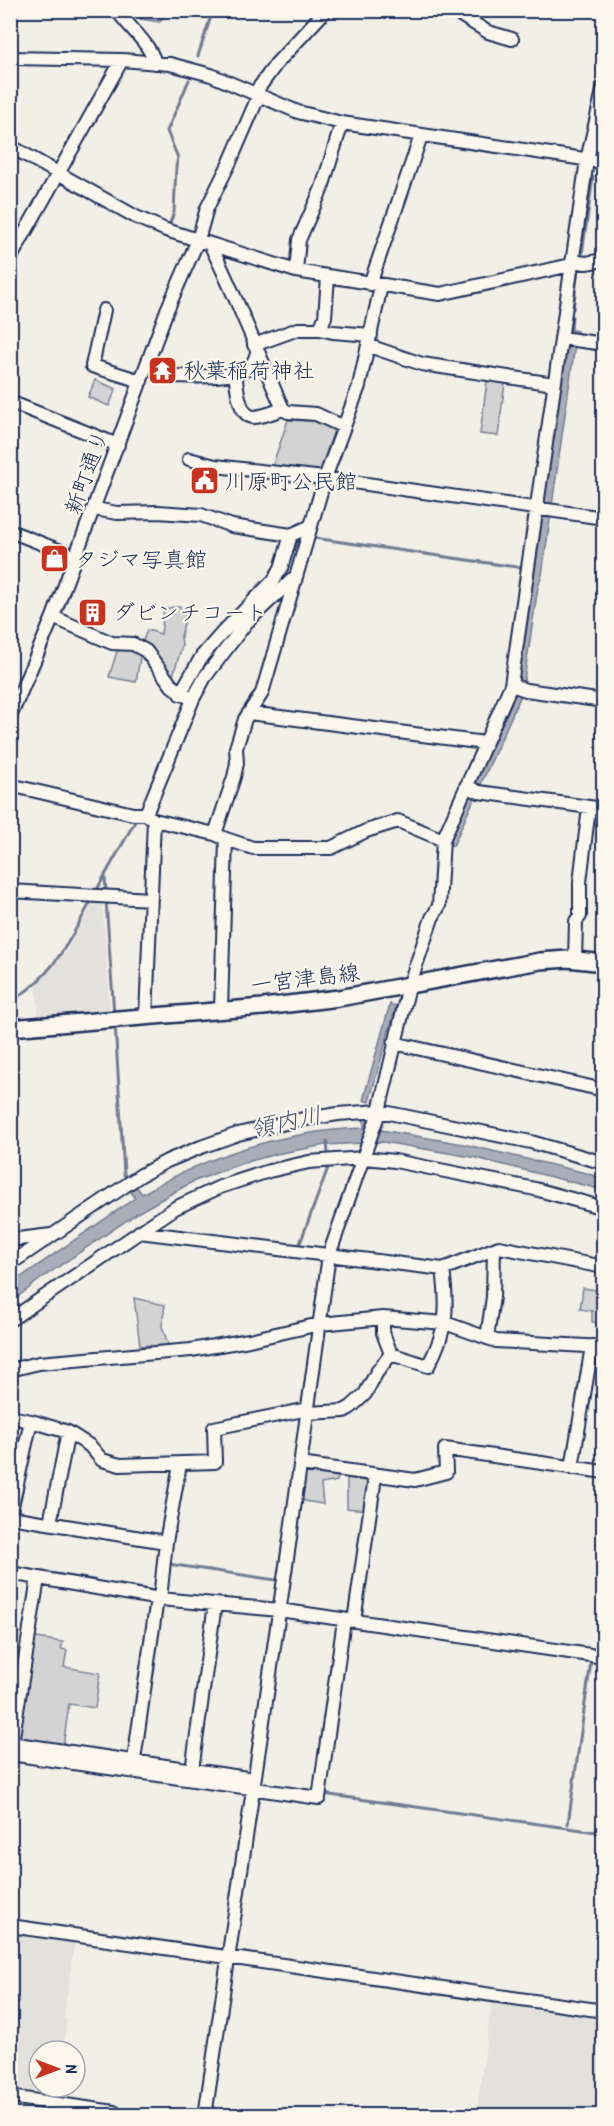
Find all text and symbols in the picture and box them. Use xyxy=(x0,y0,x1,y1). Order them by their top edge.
temple icon: 秋葉稲荷神社 xyxy=(146,354,178,386)
place label: 秋葉稲荷神社 xyxy=(183,355,315,385)
street label: 新町通り xyxy=(57,426,115,518)
public building icon: 川原町公民館 xyxy=(188,465,220,497)
place label: 川原町公民館 xyxy=(225,466,357,496)
shop icon: タジマ写真館 xyxy=(38,543,70,575)
place label: タジマ写真館 xyxy=(75,544,207,574)
building icon: ダビンチコート xyxy=(76,596,108,628)
place label: ダビンチコート xyxy=(113,597,267,627)
street label: 一宮津島線 xyxy=(249,956,361,1000)
water label: 領内川 xyxy=(247,1098,324,1144)
north arrow xyxy=(27,2039,87,2099)
text: N xyxy=(61,2065,83,2074)

